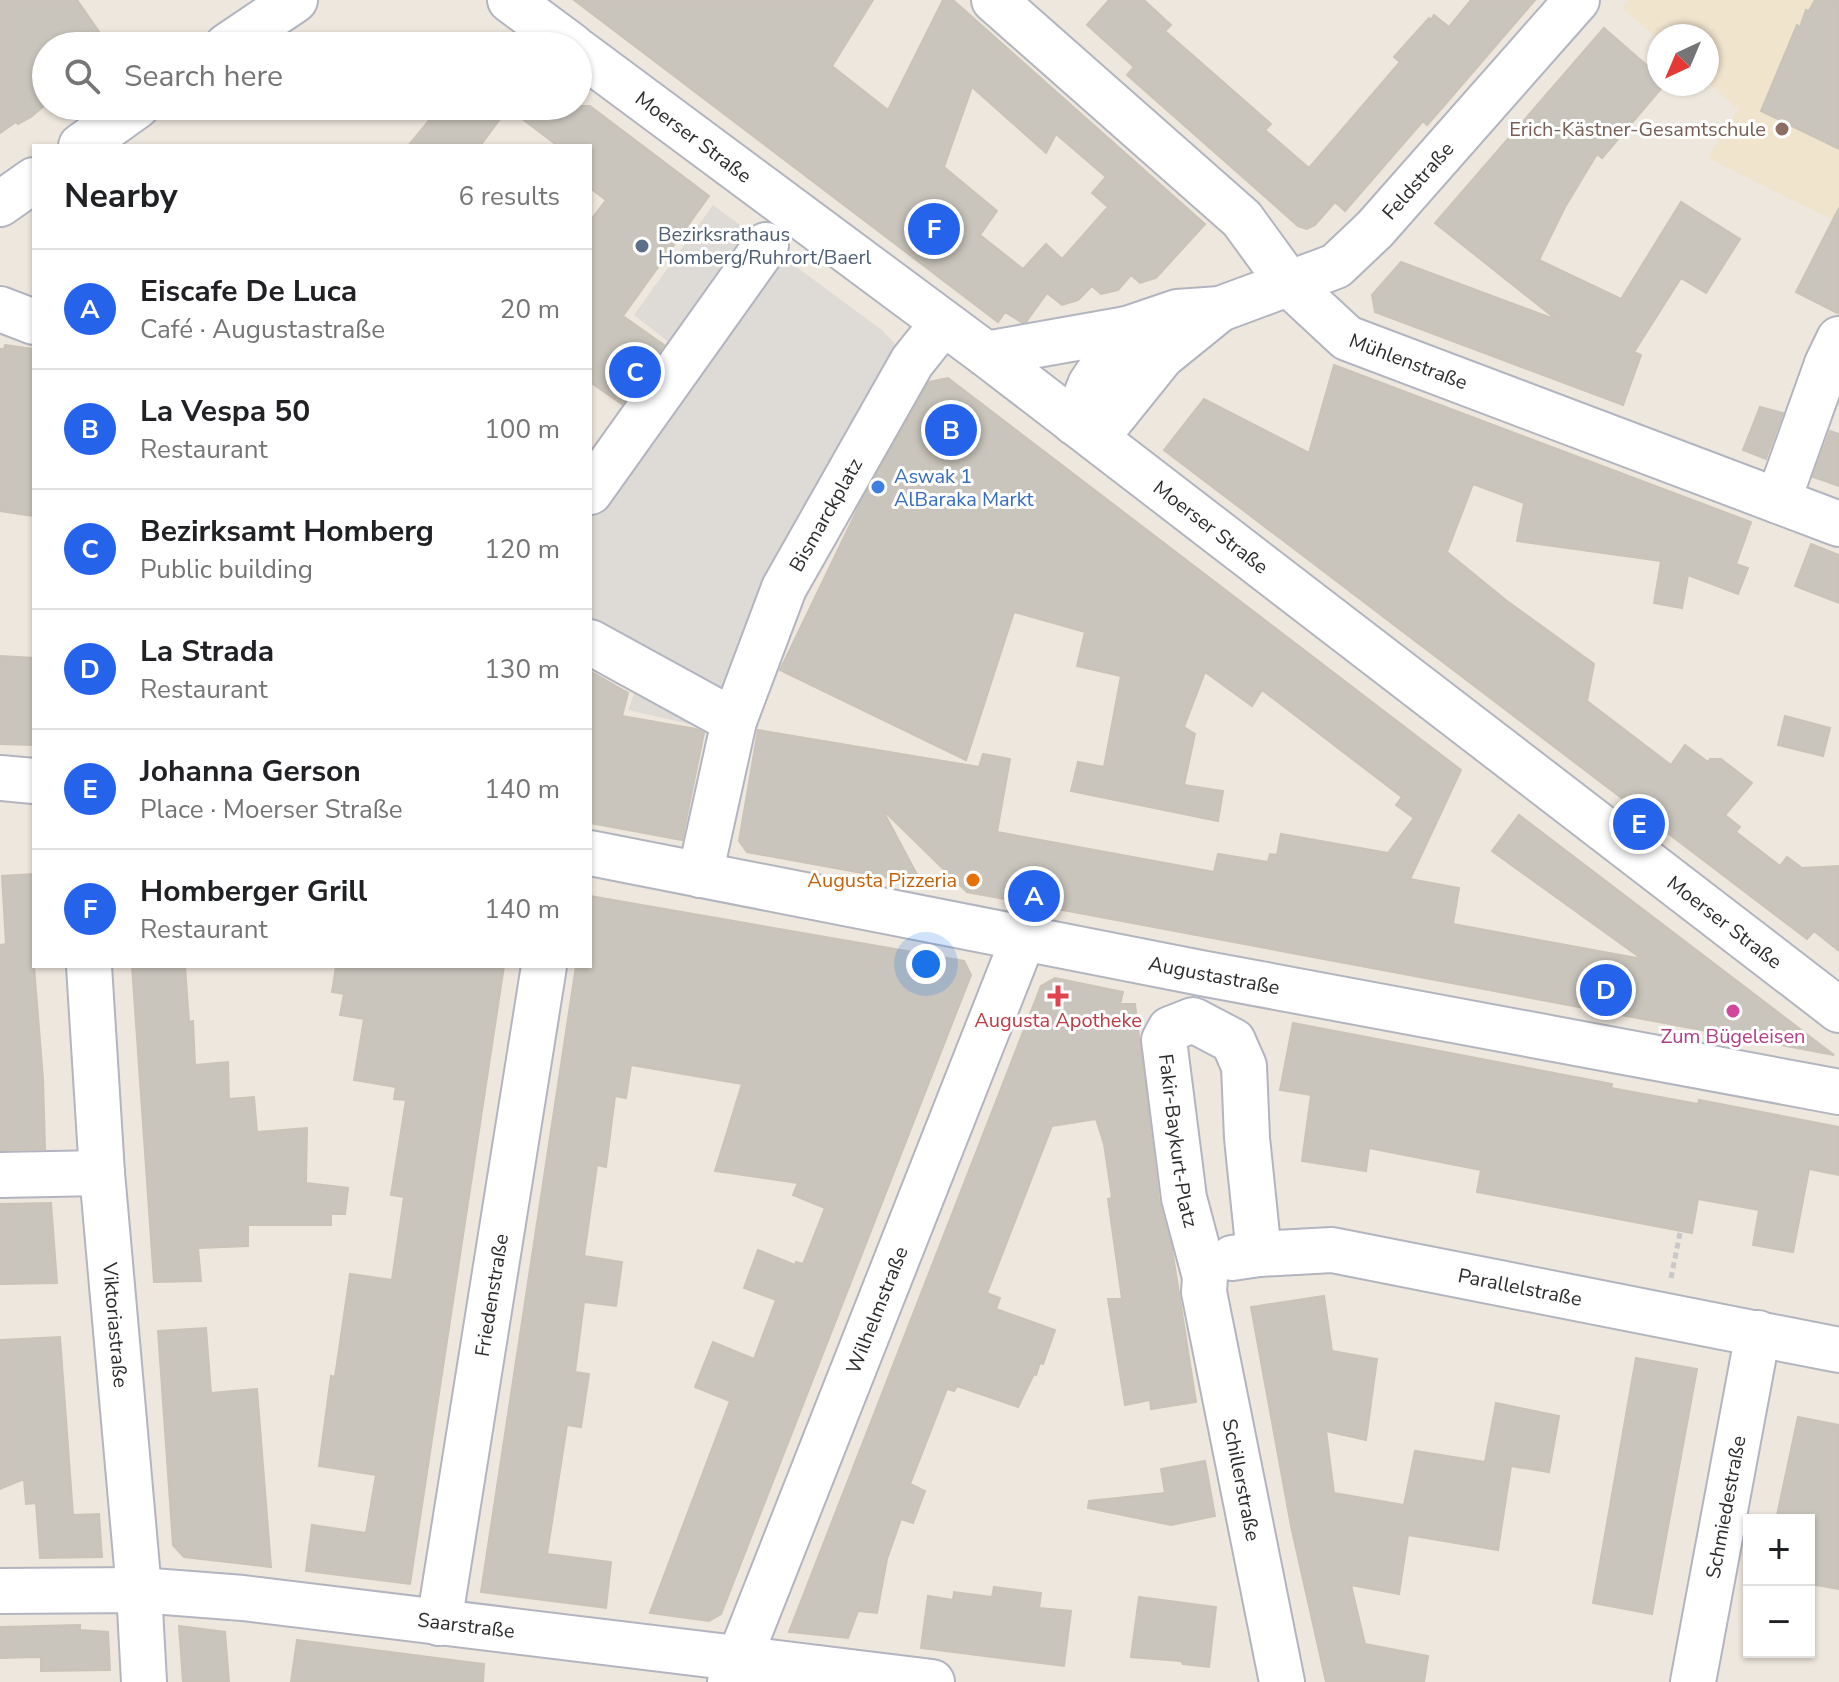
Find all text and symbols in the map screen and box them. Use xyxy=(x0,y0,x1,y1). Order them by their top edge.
north arrow xyxy=(1647,24,1719,96)
search box xyxy=(32,32,592,120)
icon: search xyxy=(60,54,104,98)
text: Search here xyxy=(124,56,283,97)
street label: Moerser Straße xyxy=(630,85,757,189)
place label: Erich-Kästner-Gesamtschule xyxy=(1509,116,1766,143)
marker: Erich-Kästner-Gesamtschule xyxy=(1773,120,1791,138)
street label: Feldstraße xyxy=(1376,136,1460,225)
text: Nearby xyxy=(64,173,178,219)
text: 6 results xyxy=(459,179,560,214)
pin: F xyxy=(908,199,960,259)
place label: Bezirksrathaus Homberg/Ruhrort/Baerl xyxy=(658,221,872,271)
marker: Bezirksrathaus Homberg/Ruhrort/Baerl xyxy=(633,237,651,255)
text: Eiscafe De Luca xyxy=(140,271,357,312)
text: A xyxy=(80,292,100,327)
text: 20 m xyxy=(500,292,560,327)
text: Café · Augustastraße xyxy=(140,312,385,347)
street label: Mühlenstraße xyxy=(1345,327,1472,396)
pin: C xyxy=(609,342,661,402)
text: La Vespa 50 xyxy=(140,391,310,432)
pin: B xyxy=(925,400,977,460)
text: B xyxy=(81,412,99,447)
text: 100 m xyxy=(484,412,560,447)
text: Restaurant xyxy=(140,432,268,467)
street label: Bismarckplatz xyxy=(783,453,868,576)
place label: Aswak 1 AlBaraka Markt xyxy=(894,463,1035,513)
street label: Moerser Straße xyxy=(1148,474,1274,580)
marker: Aswak 1 AlBaraka Markt xyxy=(869,478,887,496)
text: Bezirksamt Homberg xyxy=(140,511,434,552)
text: C xyxy=(81,532,99,567)
text: 120 m xyxy=(484,532,560,567)
text: Public building xyxy=(140,552,313,587)
text: La Strada xyxy=(140,631,274,672)
text: D xyxy=(80,652,100,687)
text: 130 m xyxy=(484,652,560,687)
text: Restaurant xyxy=(140,672,268,707)
text: Johanna Gerson xyxy=(140,751,361,792)
text: E xyxy=(82,772,98,807)
text: 140 m xyxy=(484,772,560,807)
text: Place · Moerser Straße xyxy=(140,792,403,827)
pin: E xyxy=(1613,794,1665,854)
pin: A xyxy=(1008,866,1060,926)
place label: Augusta Pizzeria xyxy=(807,867,957,894)
street label: Moerser Straße xyxy=(1662,869,1788,975)
text: Homberger Grill xyxy=(140,871,367,912)
marker: Augusta Pizzeria xyxy=(964,871,982,889)
text: F xyxy=(83,892,97,927)
text: 140 m xyxy=(484,892,560,927)
text: Restaurant xyxy=(140,912,268,947)
your location xyxy=(906,944,946,984)
street label: Augustastraße xyxy=(1146,949,1282,1001)
pin: D xyxy=(1580,960,1632,1020)
marker: Augusta Apotheke xyxy=(1049,987,1067,1005)
marker: Zum Bügeleisen xyxy=(1724,1002,1742,1020)
place label: Augusta Apotheke xyxy=(974,1007,1142,1034)
place label: Zum Bügeleisen xyxy=(1661,1023,1805,1050)
street label: Fakir-Baykurt-Platz xyxy=(1152,1052,1205,1230)
street label: Friedenstraße xyxy=(468,1232,515,1359)
street label: Wilhelmstraße xyxy=(840,1242,914,1378)
street label: Viktoriastraße xyxy=(96,1260,134,1389)
street label: Parallelstraße xyxy=(1456,1262,1584,1312)
street label: Schillerstraße xyxy=(1216,1416,1267,1543)
street label: Schmiedestraße xyxy=(1699,1433,1752,1581)
map controls xyxy=(1743,1514,1815,1658)
button: + xyxy=(1743,1514,1815,1586)
button: − xyxy=(1743,1586,1815,1658)
street label: Saarstraße xyxy=(416,1606,516,1645)

